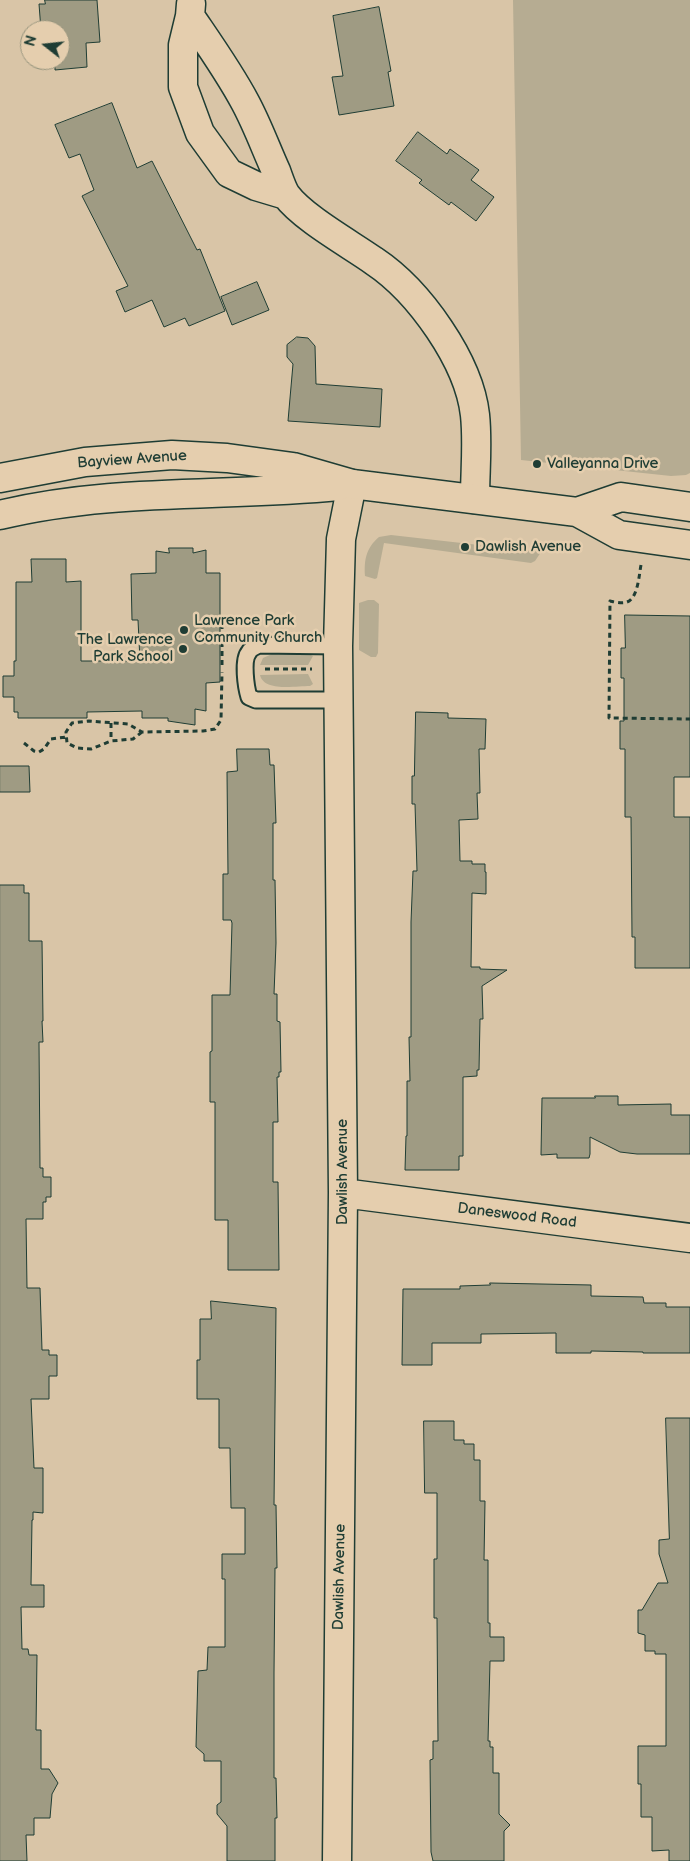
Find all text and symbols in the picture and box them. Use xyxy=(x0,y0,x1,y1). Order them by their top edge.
north arrow xyxy=(20,20,70,70)
text: N xyxy=(21,34,41,48)
street label: Bayview Avenue xyxy=(77,447,187,473)
place label: Valleyanna Drive xyxy=(547,455,659,473)
marker: Valleyanna Drive xyxy=(531,458,543,470)
place label: Dawlish Avenue xyxy=(475,538,581,556)
marker: Dawlish Avenue xyxy=(459,541,471,553)
place label: Lawrence Park Community Church xyxy=(194,612,322,647)
marker: Lawrence Park Community Church xyxy=(178,624,190,636)
place label: The Lawrence Park School xyxy=(77,631,173,666)
marker: The Lawrence Park School xyxy=(177,643,189,655)
street label: Dawlish Avenue xyxy=(334,1119,352,1225)
street label: Daneswood Road xyxy=(456,1200,578,1232)
street label: Dawlish Avenue xyxy=(330,1524,350,1630)

